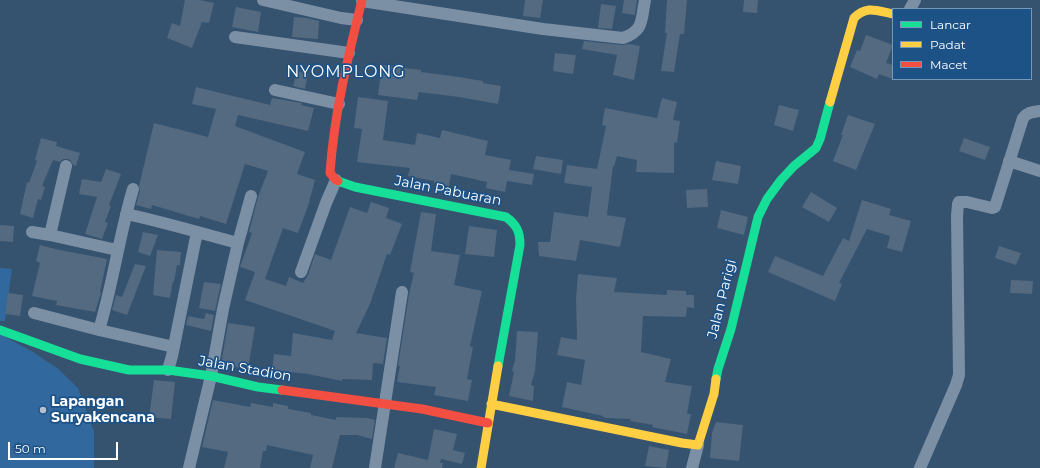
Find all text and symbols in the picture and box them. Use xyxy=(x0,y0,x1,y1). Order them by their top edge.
legend xyxy=(892,8,1032,80)
text: Lancar xyxy=(930,17,971,32)
text: Padat xyxy=(930,37,966,52)
text: Macet xyxy=(930,57,967,72)
district label: NYOMPLONG xyxy=(286,62,406,82)
street label: Jalan Pabuaran xyxy=(393,172,503,210)
street label: Jalan Parigi xyxy=(704,258,740,340)
street label: Jalan Stadion xyxy=(197,353,293,385)
place label: Lapangan Suryakencana xyxy=(51,394,155,426)
marker: Lapangan Suryakencana xyxy=(38,405,48,415)
scale bar xyxy=(10,434,120,460)
text: 50 m xyxy=(15,441,46,456)

